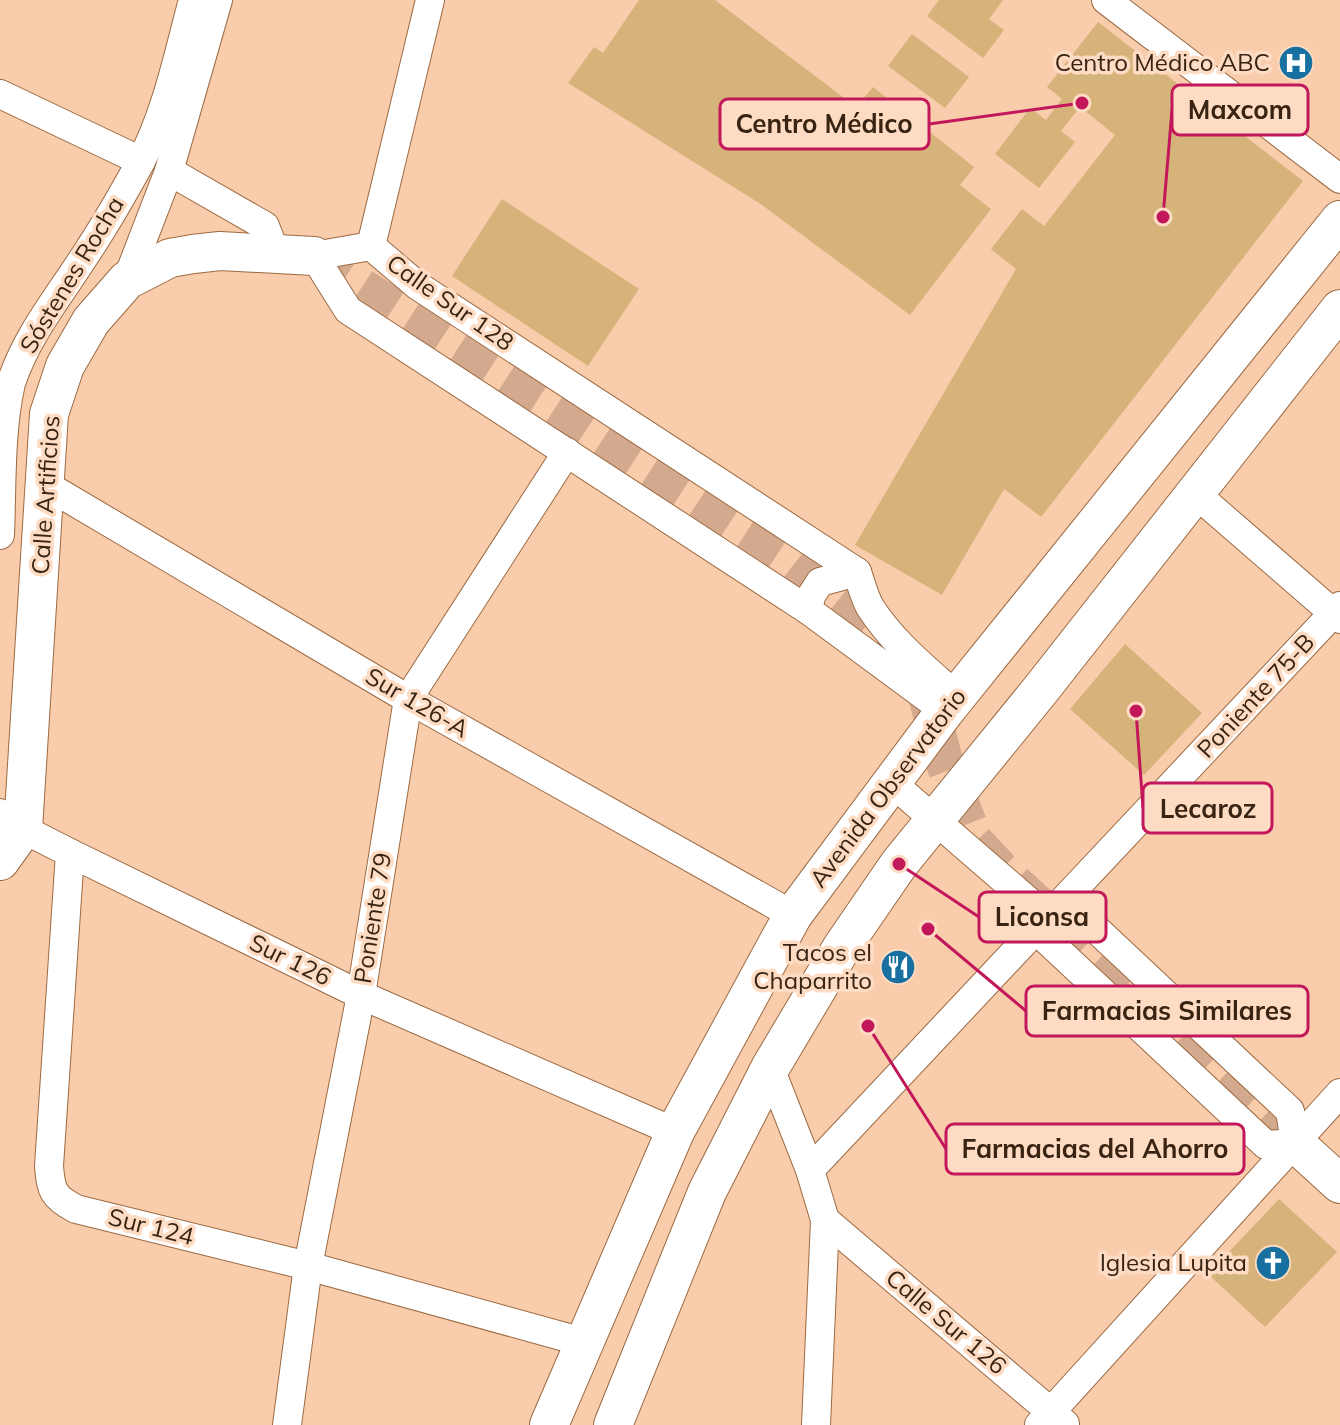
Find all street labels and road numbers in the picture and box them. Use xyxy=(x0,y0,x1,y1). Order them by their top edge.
street label: Sóstenes Rocha xyxy=(13,191,130,358)
street label: Calle Sur 128 xyxy=(381,247,520,357)
street label: Calle Artificios xyxy=(24,414,66,575)
street label: Poniente 75-B xyxy=(1190,627,1320,764)
street label: Sur 126-A xyxy=(360,661,475,744)
street label: Avenida Observatorio xyxy=(802,682,972,893)
street label: Poniente 79 xyxy=(347,850,397,985)
street label: Sur 126 xyxy=(245,927,336,992)
street label: Sur 124 xyxy=(105,1201,197,1251)
street label: Calle Sur 126 xyxy=(880,1262,1013,1380)

